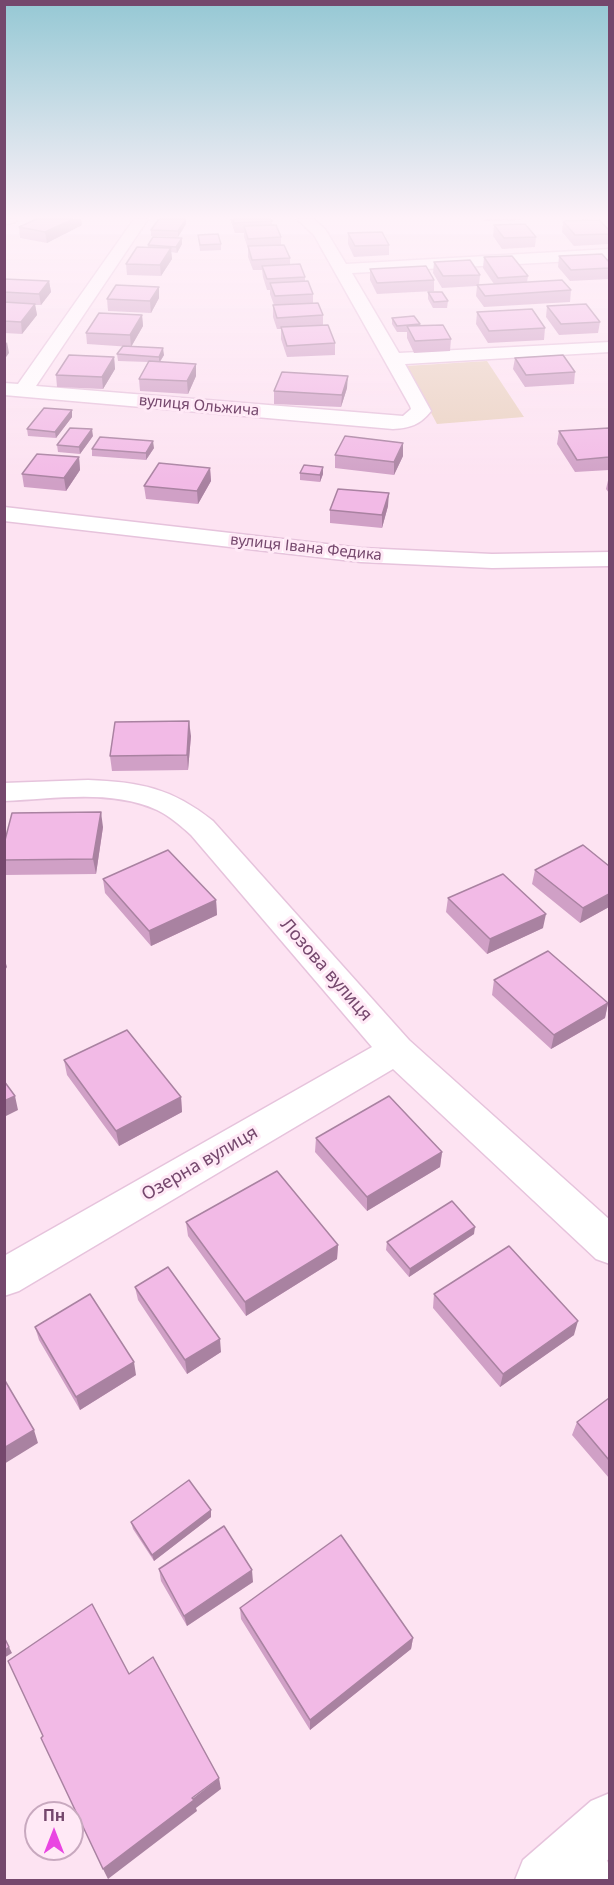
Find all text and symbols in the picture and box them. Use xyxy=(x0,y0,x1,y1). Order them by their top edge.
street label: вулиця Ольжича xyxy=(138,392,260,420)
street label: вулиця Івана Федика xyxy=(229,531,383,565)
street label: Лозова вулиця xyxy=(276,914,376,1026)
street label: Озерна вулиця xyxy=(138,1122,262,1206)
north arrow xyxy=(24,1801,84,1861)
text: Пн xyxy=(43,1804,65,1826)

